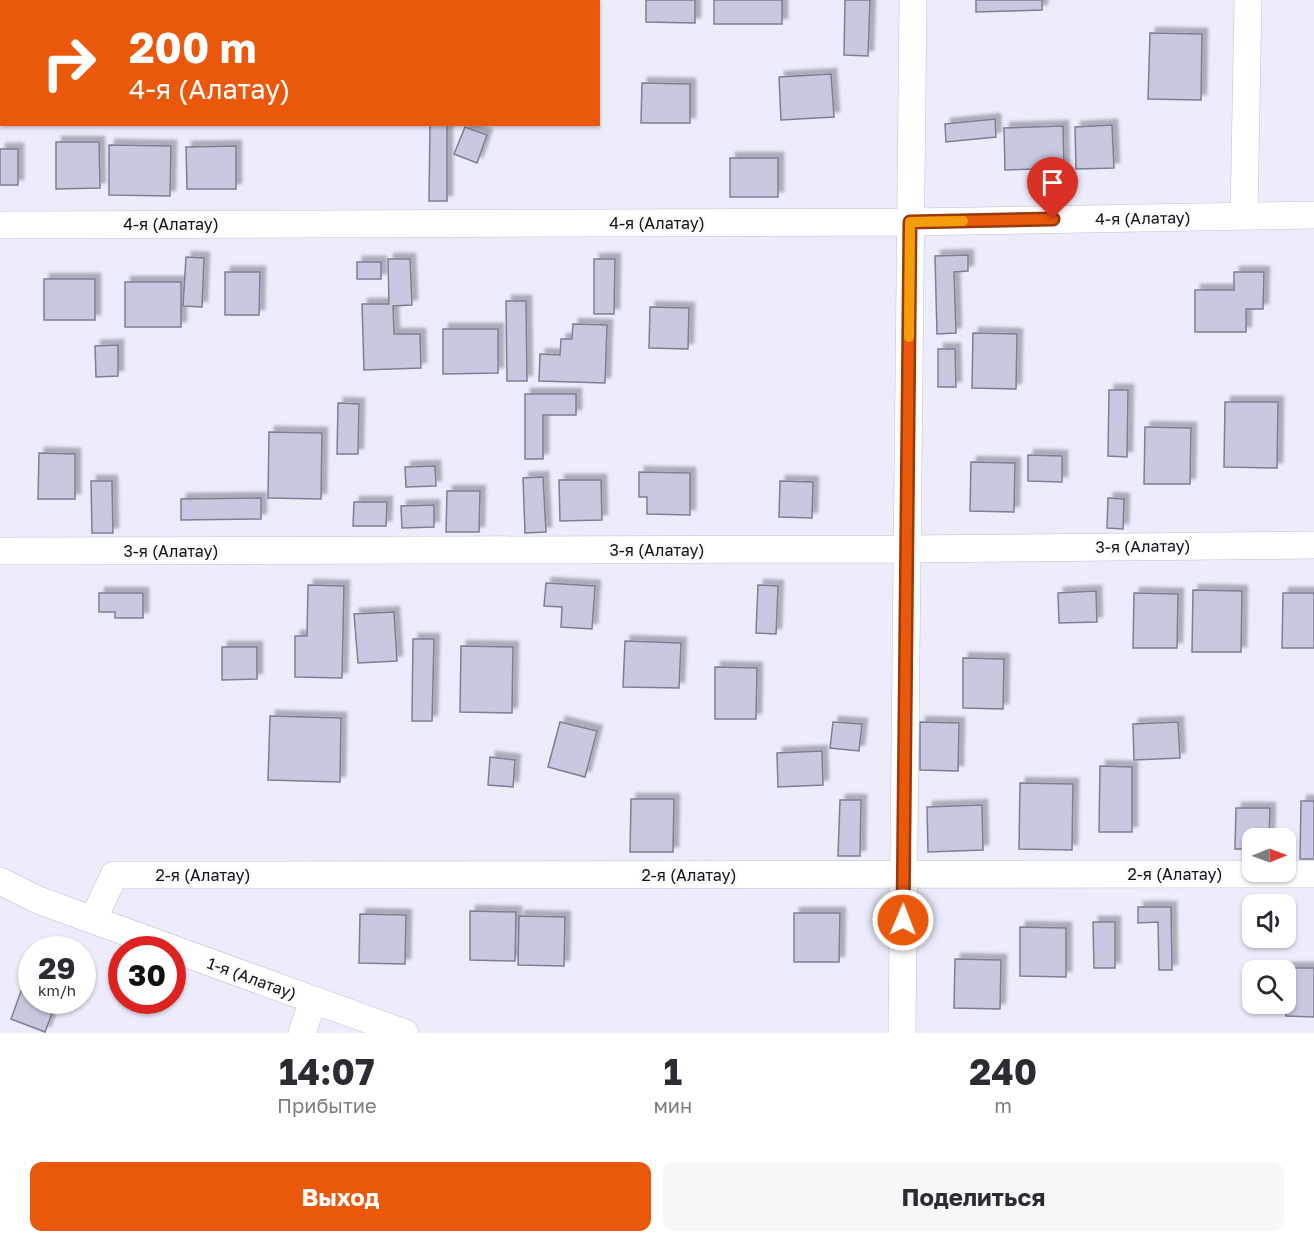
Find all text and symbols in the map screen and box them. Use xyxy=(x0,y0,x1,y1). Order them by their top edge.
text: 200 m xyxy=(129,22,256,72)
icon: right xyxy=(30,24,108,102)
text: 4-я (Алатау) xyxy=(129,73,290,105)
pin xyxy=(1027,157,1078,219)
icon: arrive xyxy=(1036,166,1069,199)
street label: 4-я (Алатау) xyxy=(1095,207,1191,229)
street label: 4-я (Алатау) xyxy=(609,213,705,233)
street label: 4-я (Алатау) xyxy=(123,214,219,234)
street label: 3-я (Алатау) xyxy=(1095,535,1191,557)
street label: 3-я (Алатау) xyxy=(609,540,705,560)
street label: 3-я (Алатау) xyxy=(123,541,219,561)
north arrow xyxy=(1242,828,1296,882)
map controls xyxy=(1242,828,1296,1014)
street label: 2-я (Алатау) xyxy=(1127,864,1223,884)
street label: 2-я (Алатау) xyxy=(155,865,251,885)
street label: 2-я (Алатау) xyxy=(641,865,737,885)
position arrow xyxy=(871,888,935,952)
button: sound xyxy=(1242,894,1296,948)
speed limit sign: 30 xyxy=(108,936,186,1014)
text: 29 xyxy=(38,950,76,986)
street label: 1-я (Алатау) xyxy=(205,953,299,1003)
button: search xyxy=(1242,960,1296,1014)
text: km/h xyxy=(38,981,76,999)
text: 14:07 xyxy=(279,1050,375,1093)
text: 1 xyxy=(664,1050,682,1093)
text: 240 xyxy=(969,1050,1037,1093)
text: Прибытие xyxy=(277,1093,377,1117)
text: мин xyxy=(653,1093,692,1117)
text: m xyxy=(994,1093,1012,1117)
button: Выход xyxy=(30,1162,651,1231)
button: Поделиться xyxy=(663,1162,1284,1231)

